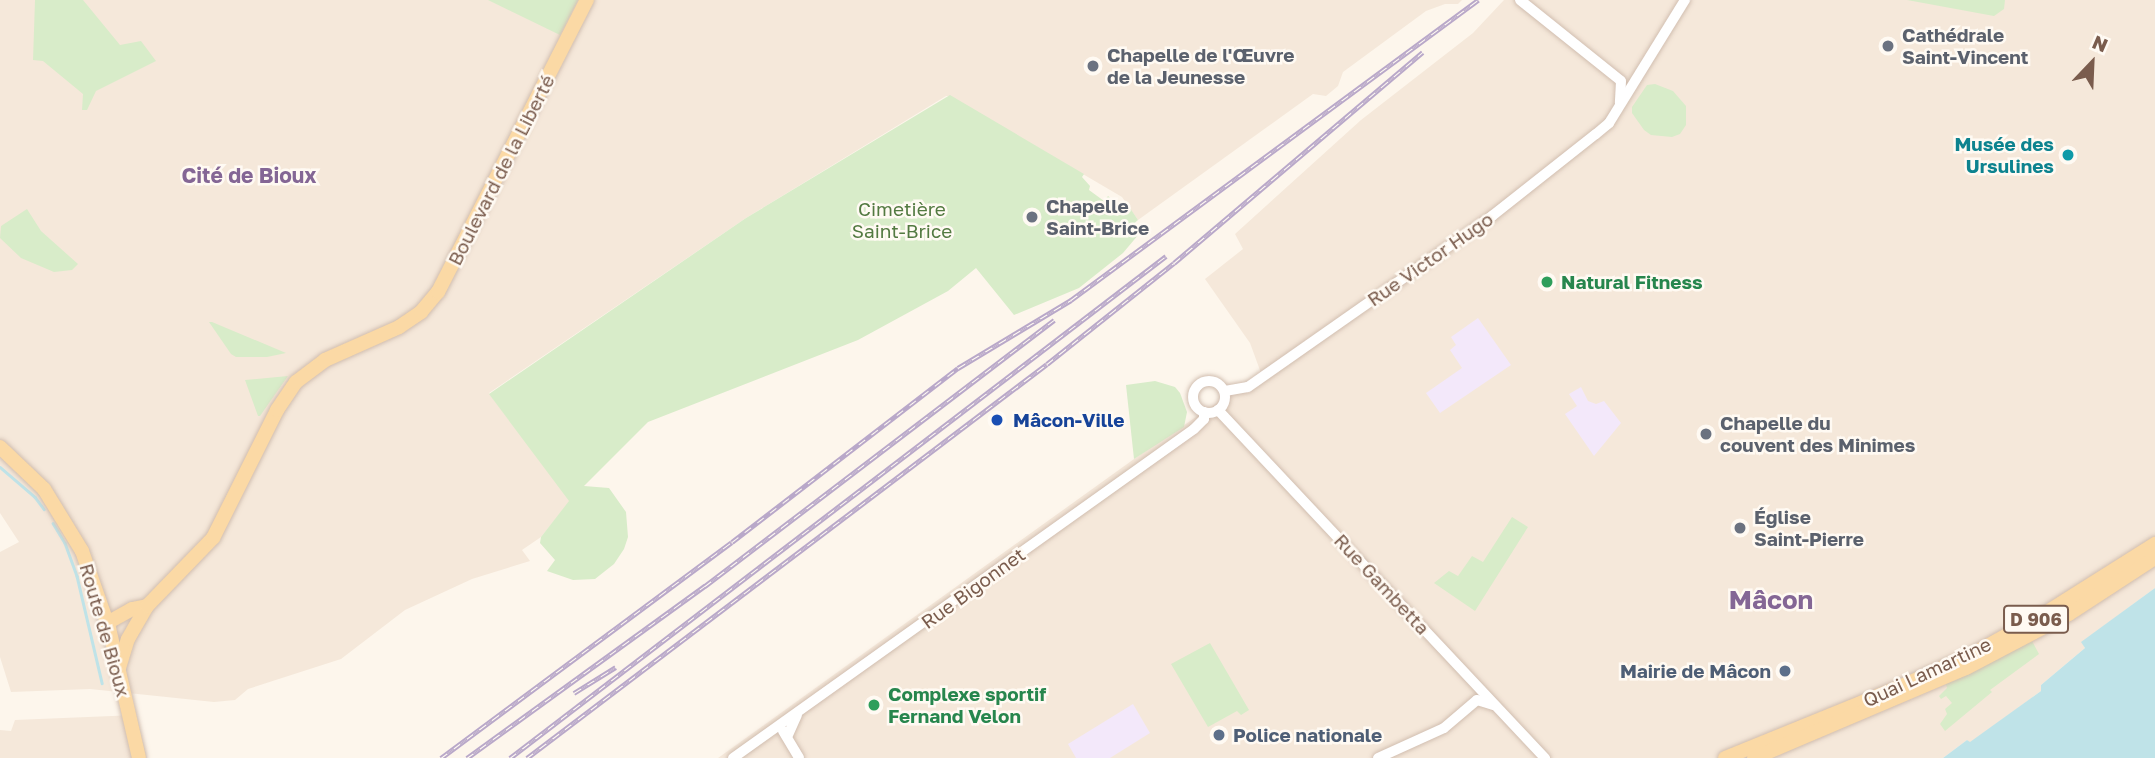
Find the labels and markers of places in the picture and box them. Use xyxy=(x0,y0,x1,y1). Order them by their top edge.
place label: Cathédrale Saint-Vincent xyxy=(1902,24,2028,68)
marker: Cathédrale Saint-Vincent xyxy=(1880,38,1896,54)
place label: Chapelle de l'Œuvre de la Jeunesse xyxy=(1107,44,1294,88)
marker: Chapelle de l'Œuvre de la Jeunesse xyxy=(1085,58,1101,74)
place label: Musée des Ursulines xyxy=(1954,133,2054,177)
marker: Musée des Ursulines xyxy=(2060,147,2076,163)
place label: Chapelle Saint-Brice xyxy=(1046,195,1149,239)
marker: Chapelle Saint-Brice xyxy=(1024,209,1040,225)
place label: Natural Fitness xyxy=(1561,271,1703,293)
marker: Natural Fitness xyxy=(1539,274,1555,290)
place label: Mâcon-Ville xyxy=(1013,409,1125,431)
marker: Mâcon-Ville xyxy=(987,410,1007,430)
place label: Chapelle du couvent des Minimes xyxy=(1720,412,1915,456)
marker: Chapelle du couvent des Minimes xyxy=(1698,426,1714,442)
place label: Église Saint-Pierre xyxy=(1754,506,1864,550)
marker: Église Saint-Pierre xyxy=(1732,520,1748,536)
place label: Mairie de Mâcon xyxy=(1620,660,1771,682)
marker: Mairie de Mâcon xyxy=(1777,663,1793,679)
place label: Complexe sportif Fernand Velon xyxy=(888,683,1046,727)
marker: Complexe sportif Fernand Velon xyxy=(866,697,882,713)
place label: Police nationale xyxy=(1233,724,1382,746)
marker: Police nationale xyxy=(1211,727,1227,743)

